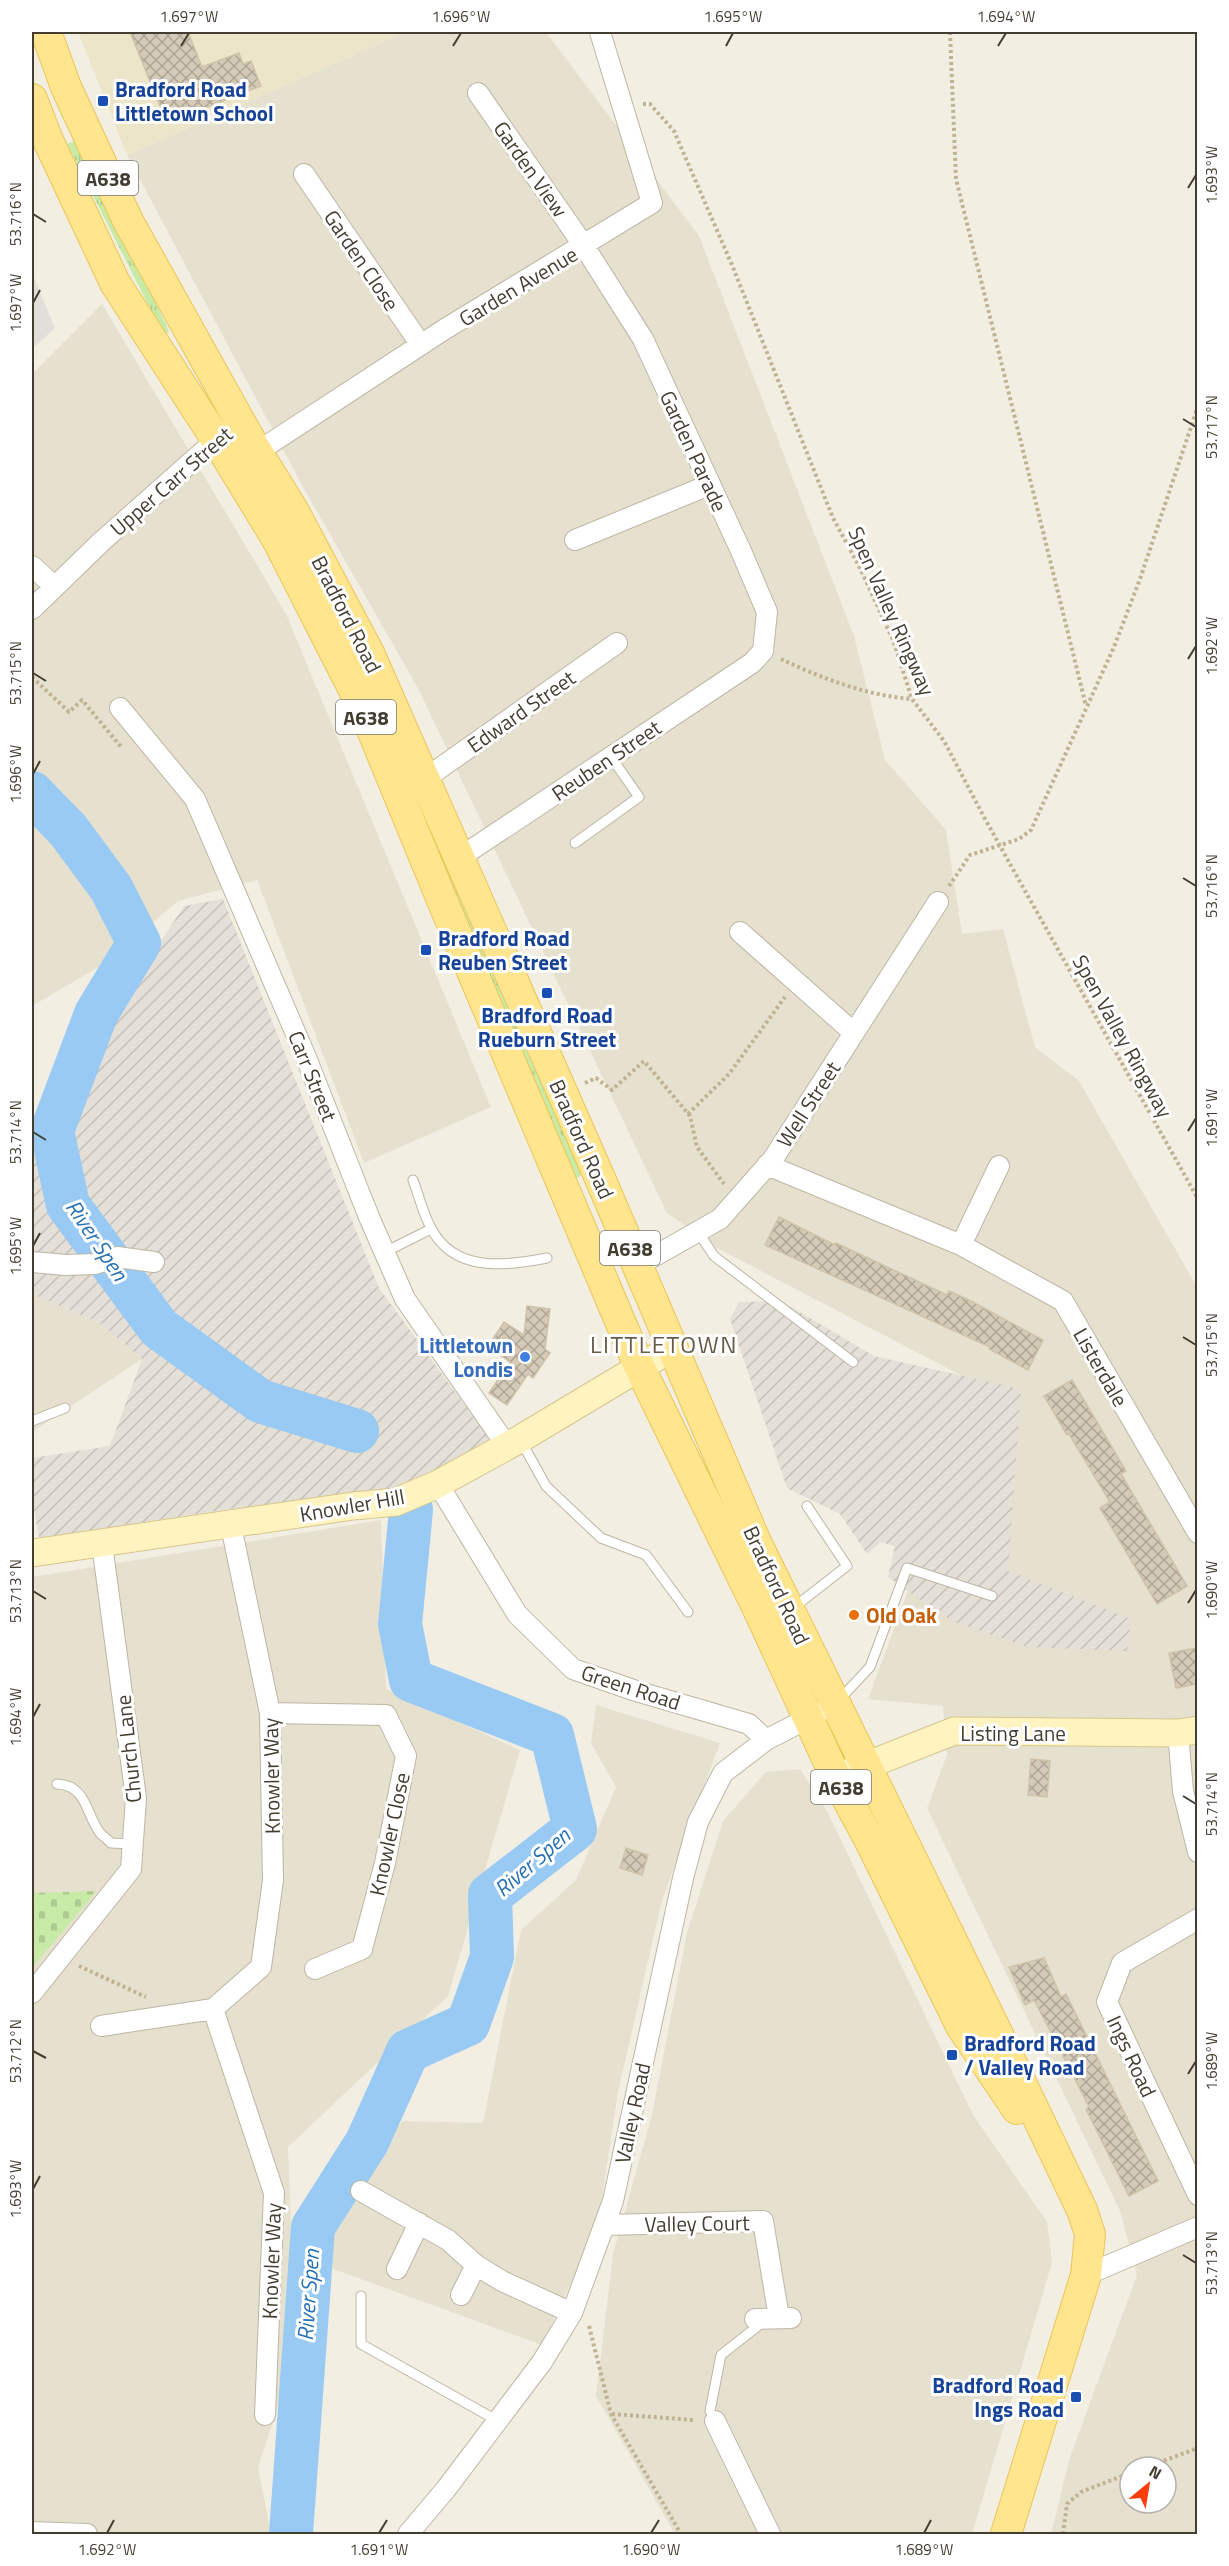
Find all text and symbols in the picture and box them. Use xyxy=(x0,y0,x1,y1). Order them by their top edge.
text: 1.697°W xyxy=(160,5,218,28)
text: 1.696°W xyxy=(432,5,490,28)
text: 1.695°W xyxy=(704,5,762,28)
text: 1.694°W xyxy=(977,5,1035,28)
place label: Bradford Road Littletown School xyxy=(115,73,274,129)
marker: Bradford Road Littletown School xyxy=(96,94,110,108)
street label: Garden View xyxy=(486,114,576,224)
text: 1.693°W xyxy=(1200,146,1223,204)
road number: A638 xyxy=(78,161,138,195)
text: 53.716°N xyxy=(4,182,27,246)
street label: Garden Close xyxy=(316,203,408,317)
street label: Garden Avenue xyxy=(452,238,584,334)
text: 1.697°W xyxy=(4,274,27,332)
street label: Garden Parade xyxy=(652,385,736,517)
text: 53.717°N xyxy=(1200,395,1223,459)
street label: Upper Carr Street xyxy=(103,418,240,543)
street label: Spen Valley Ringway xyxy=(840,521,944,701)
street label: Bradford Road xyxy=(304,550,390,678)
text: 1.692°W xyxy=(1200,617,1223,675)
text: 53.715°N xyxy=(4,641,27,705)
street label: Edward Street xyxy=(460,661,582,760)
road number: A638 xyxy=(336,700,396,734)
street label: Reuben Street xyxy=(545,711,668,809)
text: 1.696°W xyxy=(4,745,27,803)
text: 53.716°N xyxy=(1200,854,1223,918)
place label: Bradford Road Reuben Street xyxy=(438,922,570,978)
marker: Bradford Road Reuben Street xyxy=(419,943,433,957)
street label: Spen Valley Ringway xyxy=(1065,949,1181,1123)
marker: Bradford Road Rueburn Street xyxy=(540,986,554,1000)
place label: Bradford Road Rueburn Street xyxy=(478,999,616,1055)
street label: Carr Street xyxy=(280,1026,346,1127)
street label: Well Street xyxy=(768,1054,848,1154)
street label: Bradford Road xyxy=(541,1074,623,1204)
text: 1.691°W xyxy=(1200,1089,1223,1147)
text: 53.714°N xyxy=(4,1100,27,1164)
water label: River Spen xyxy=(57,1192,137,1288)
text: 1.695°W xyxy=(4,1217,27,1275)
road number: A638 xyxy=(600,1231,660,1265)
text: 53.715°N xyxy=(1200,1313,1223,1377)
street label: Listerdale xyxy=(1066,1322,1136,1412)
district label: LITTLETOWN xyxy=(590,1326,738,1362)
place label: Littletown Londis xyxy=(419,1329,513,1385)
marker: Littletown Londis xyxy=(518,1350,532,1364)
street label: Knowler Hill xyxy=(297,1480,407,1530)
street label: Bradford Road xyxy=(735,1520,819,1650)
text: 53.713°N xyxy=(4,1559,27,1623)
text: 1.690°W xyxy=(1200,1561,1223,1619)
place label: Old Oak xyxy=(866,1599,937,1631)
marker: Old Oak xyxy=(847,1608,861,1622)
street label: Green Road xyxy=(577,1656,685,1718)
text: 1.694°W xyxy=(4,1688,27,1746)
street label: Church Lane xyxy=(106,1693,150,1805)
street label: Listing Lane xyxy=(960,1717,1066,1749)
street label: Knowler Way xyxy=(254,1718,288,1834)
street label: Knowler Close xyxy=(360,1769,418,1899)
road number: A638 xyxy=(811,1770,871,1804)
text: 53.714°N xyxy=(1200,1772,1223,1836)
water label: River Spen xyxy=(486,1818,579,1905)
street label: Ings Road xyxy=(1099,2010,1165,2102)
text: 53.712°N xyxy=(4,2019,27,2083)
place label: Bradford Road / Valley Road xyxy=(964,2027,1096,2083)
text: 1.689°W xyxy=(1200,2032,1223,2090)
marker: Bradford Road / Valley Road xyxy=(945,2048,959,2062)
street label: Valley Road xyxy=(606,2060,658,2166)
text: 1.693°W xyxy=(4,2160,27,2218)
street label: Knowler Way xyxy=(253,2202,289,2320)
street label: Valley Court xyxy=(644,2206,750,2240)
text: 53.713°N xyxy=(1200,2231,1223,2295)
water label: River Spen xyxy=(288,2247,328,2342)
place label: Bradford Road Ings Road xyxy=(932,2369,1064,2425)
marker: Bradford Road Ings Road xyxy=(1069,2390,1083,2404)
north arrow xyxy=(1118,2455,1178,2515)
text: N xyxy=(1145,2459,1166,2485)
text: 1.692°W xyxy=(78,2538,136,2561)
text: 1.691°W xyxy=(350,2538,408,2561)
text: 1.690°W xyxy=(622,2538,680,2561)
text: 1.689°W xyxy=(895,2538,953,2561)

